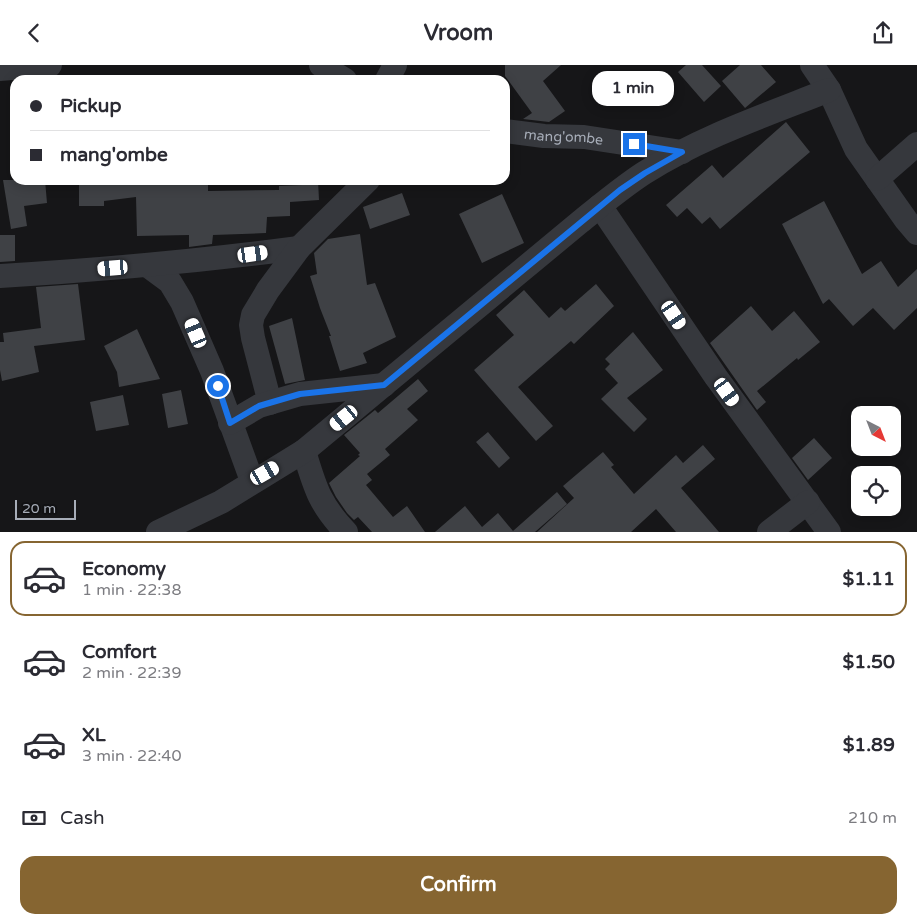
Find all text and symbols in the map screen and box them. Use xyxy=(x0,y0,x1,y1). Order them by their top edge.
icon: back xyxy=(20,19,48,47)
icon: share xyxy=(869,19,897,47)
text: Vroom xyxy=(424,20,493,46)
callout: 1 min xyxy=(593,72,675,107)
text: 1 min xyxy=(612,78,654,98)
text: Pickup xyxy=(60,95,121,117)
street label: mang'ombe xyxy=(523,125,604,148)
route end xyxy=(623,133,645,155)
text: mang'ombe xyxy=(60,144,168,166)
car xyxy=(237,244,268,264)
car xyxy=(97,259,128,277)
car xyxy=(659,298,688,332)
car xyxy=(183,316,208,350)
route start xyxy=(207,375,229,397)
car xyxy=(712,375,741,409)
car xyxy=(327,403,360,433)
north arrow xyxy=(851,406,901,456)
map controls xyxy=(851,406,901,516)
car xyxy=(248,459,281,487)
button: locate xyxy=(851,466,901,516)
scale bar xyxy=(15,497,76,520)
text: 20 m xyxy=(22,500,56,517)
icon: car xyxy=(22,556,67,601)
text: Economy xyxy=(82,558,166,580)
text: $1.11 xyxy=(843,568,895,590)
text: 1 min · 22:38 xyxy=(82,580,181,600)
icon: car xyxy=(22,639,67,684)
text: Comfort xyxy=(82,641,156,663)
text: $1.50 xyxy=(843,651,895,673)
text: 2 min · 22:39 xyxy=(82,663,181,683)
icon: car xyxy=(22,722,67,767)
text: XL xyxy=(82,724,106,746)
text: $1.89 xyxy=(843,734,895,756)
text: 3 min · 22:40 xyxy=(82,746,181,766)
icon: cash xyxy=(20,804,48,832)
text: Cash xyxy=(60,807,105,829)
text: 210 m xyxy=(848,808,897,828)
button: Confirm xyxy=(20,856,897,914)

